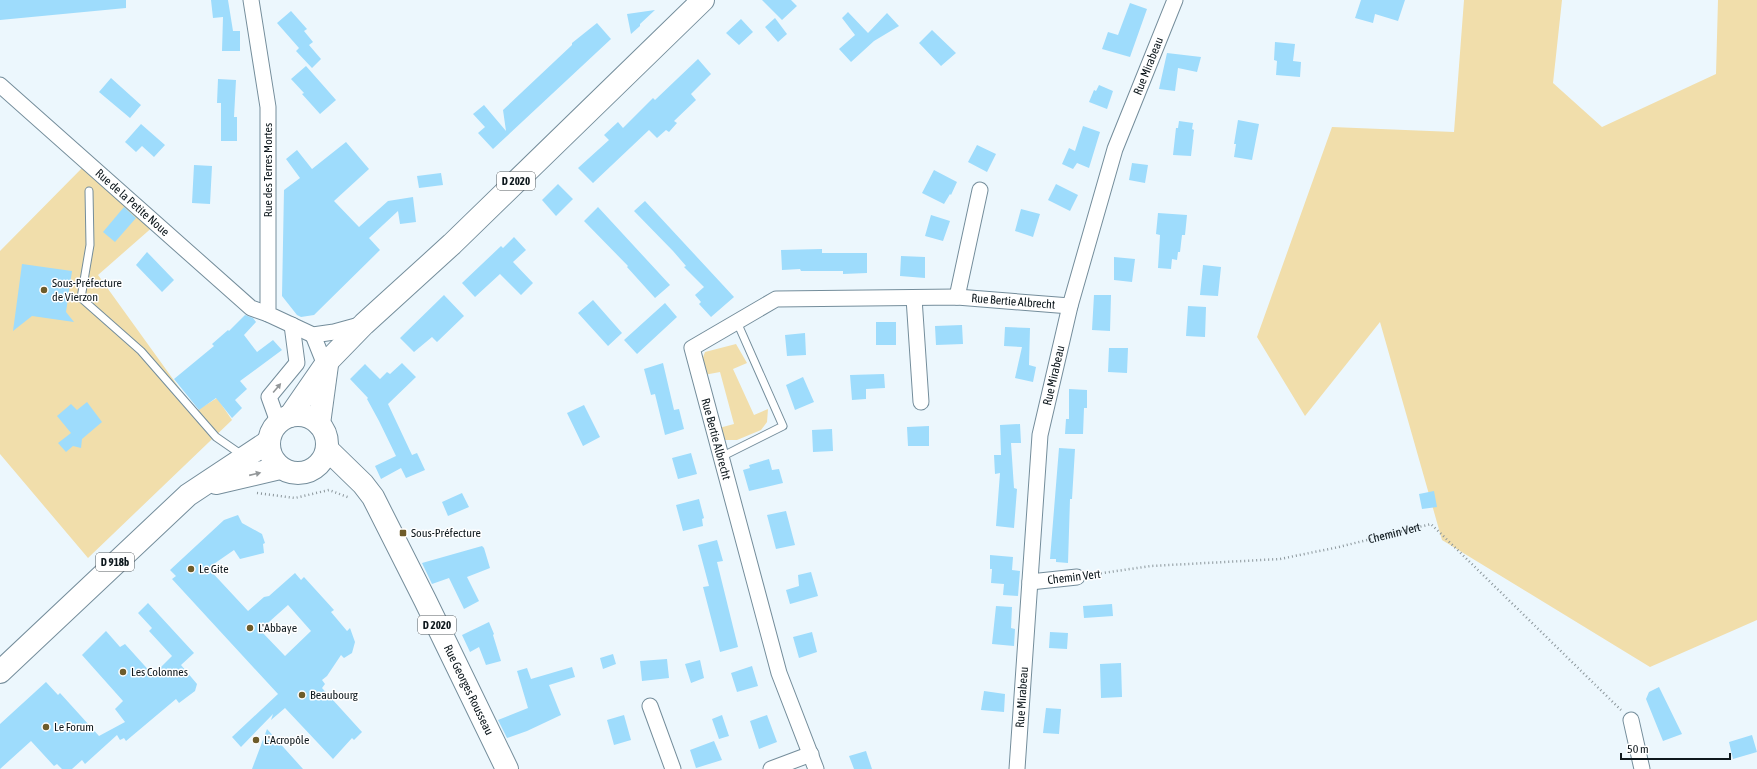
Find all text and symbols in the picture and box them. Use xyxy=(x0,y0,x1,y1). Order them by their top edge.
street label: Rue Mirabeau xyxy=(1130,35,1166,97)
street label: Rue des Terres Mortes xyxy=(261,123,275,217)
street label: Rue de la Petite Noue xyxy=(93,166,172,239)
road number: D 2020 xyxy=(497,172,535,190)
place label: Sous-Préfecture de Vierzon xyxy=(52,276,122,304)
marker: Sous-Préfecture de Vierzon xyxy=(39,285,49,295)
street label: Rue Bertie Albrecht xyxy=(971,291,1056,312)
street label: Rue Mirabeau xyxy=(1040,344,1068,407)
one-way arrow xyxy=(272,383,281,393)
street label: Rue Bertie Albrecht xyxy=(698,397,734,482)
one-way arrow xyxy=(249,470,261,476)
street label: Chemin Vert xyxy=(1367,520,1422,546)
place label: Sous-Préfecture xyxy=(411,526,481,540)
marker: Sous-Préfecture xyxy=(398,528,408,538)
road number: D 918b xyxy=(96,553,134,571)
place label: Le Gite xyxy=(199,562,229,576)
marker: Le Gite xyxy=(186,564,196,574)
street label: Chemin Vert xyxy=(1047,567,1102,587)
road number: D 2020 xyxy=(418,616,456,634)
place label: L'Abbaye xyxy=(258,621,297,635)
marker: L'Abbaye xyxy=(245,623,255,633)
street label: Rue Georges Rousseau xyxy=(441,643,497,738)
place label: Les Colonnes xyxy=(131,665,188,679)
street label: Rue Mirabeau xyxy=(1013,666,1031,728)
marker: Les Colonnes xyxy=(118,667,128,677)
place label: Beaubourg xyxy=(310,688,359,702)
marker: Beaubourg xyxy=(297,690,307,700)
place label: Le Forum xyxy=(54,720,94,734)
marker: Le Forum xyxy=(41,722,51,732)
place label: L'Acropôle xyxy=(264,733,309,747)
marker: L'Acropôle xyxy=(251,735,261,745)
scale bar xyxy=(1621,735,1730,761)
text: 50 m xyxy=(1627,742,1649,756)

